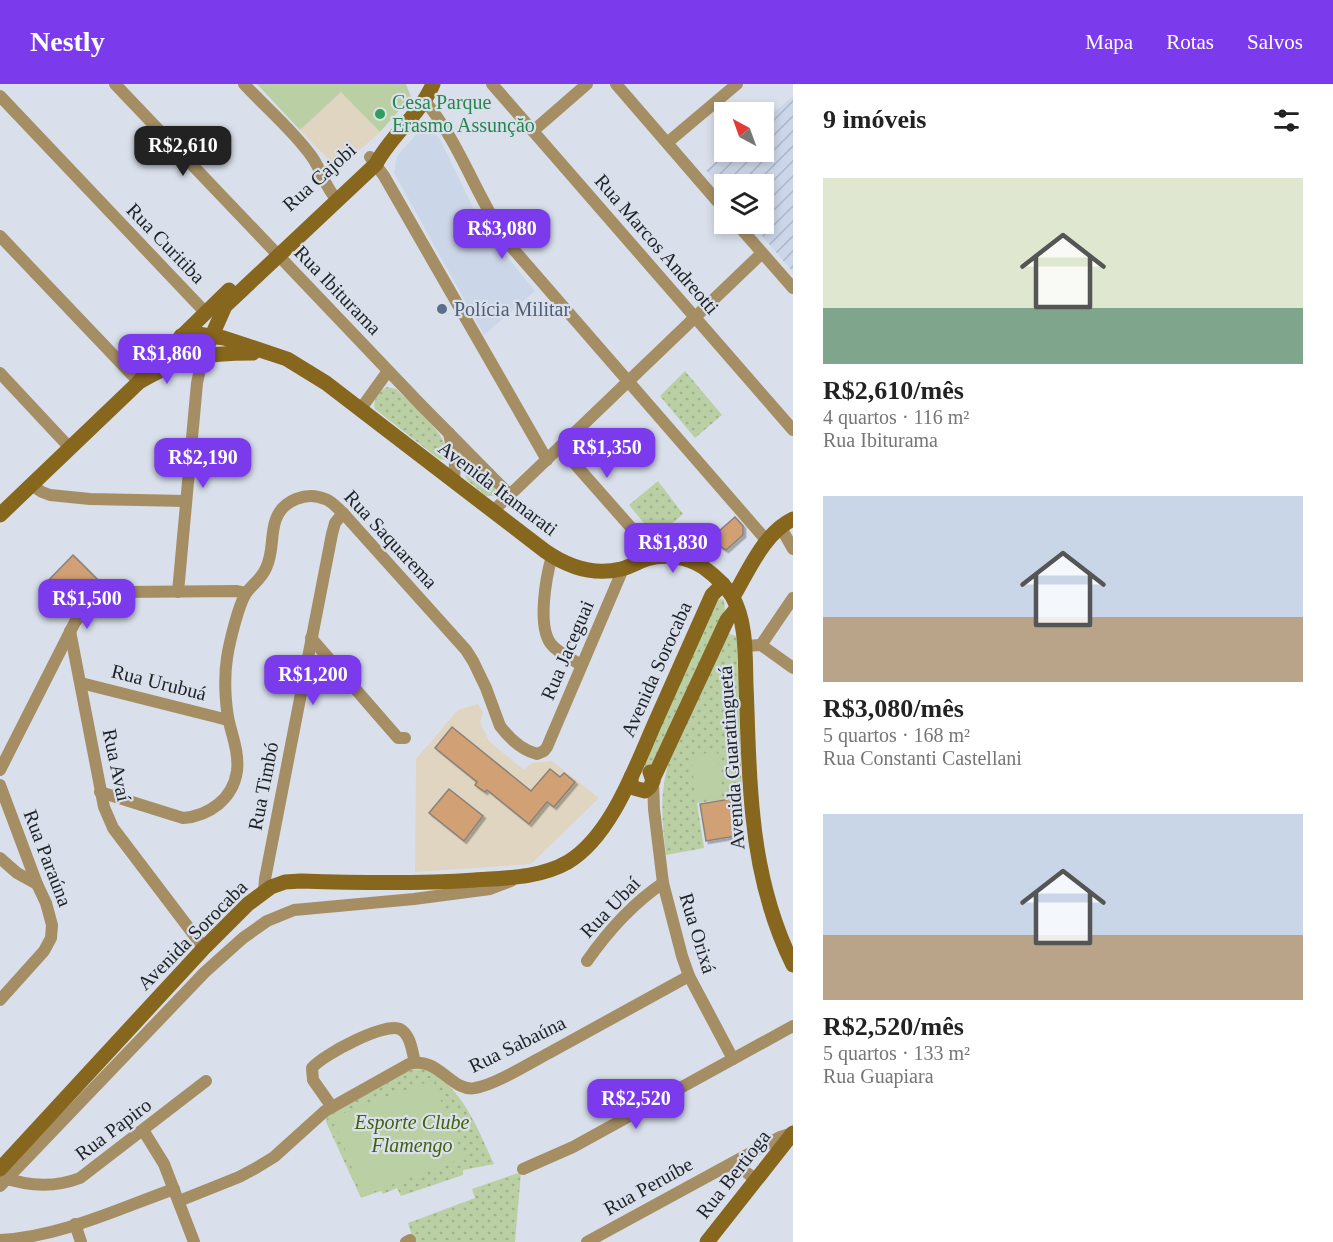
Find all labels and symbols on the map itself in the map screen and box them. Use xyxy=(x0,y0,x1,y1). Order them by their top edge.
place label: Cesa Parque Erasmo Assunçăo xyxy=(392,91,535,137)
north arrow xyxy=(714,102,774,162)
marker: Cesa Parque Erasmo Assunçăo xyxy=(373,107,387,121)
pin: R$2,610 xyxy=(128,126,238,177)
street label: Rua Cajobi xyxy=(278,138,361,216)
street label: Rua Marcos Andreotti xyxy=(590,170,724,319)
street label: Rua Curitiba xyxy=(122,198,210,288)
pin: R$3,080 xyxy=(447,209,557,260)
street label: Rua Ibiturama xyxy=(290,241,386,339)
place label: Polícia Militar xyxy=(454,298,570,320)
marker: Polícia Militar xyxy=(435,302,449,316)
pin: R$1,860 xyxy=(112,334,222,385)
pin: R$1,350 xyxy=(552,428,662,479)
street label: Avenida Itamarati xyxy=(434,436,562,540)
pin: R$2,190 xyxy=(148,438,258,489)
street label: Rua Saquarema xyxy=(339,485,442,593)
pin: R$1,830 xyxy=(618,523,728,574)
pin: R$1,500 xyxy=(32,579,142,630)
street label: Rua Jaceguai xyxy=(536,596,599,704)
street label: Avenida Sorocaba xyxy=(616,598,696,740)
pin: R$1,200 xyxy=(258,655,368,706)
street label: Rua Urubuá xyxy=(109,660,209,704)
street label: Avenida Guaratinguetá xyxy=(714,665,749,851)
street label: Rua Avaí xyxy=(99,727,135,804)
street label: Rua Timbó xyxy=(244,740,282,832)
street label: Rua Paraúna xyxy=(20,807,77,909)
street label: Rua Ubaí xyxy=(576,872,645,942)
street label: Avenida Sorocaba xyxy=(133,876,251,994)
street label: Rua Orixá xyxy=(675,890,721,976)
street label: Rua Sabaúna xyxy=(465,1011,569,1077)
pin: R$2,520 xyxy=(581,1079,691,1130)
street label: Rua Papiro xyxy=(71,1093,156,1165)
park label: Esporte Clube Flamengo xyxy=(354,1111,470,1157)
street label: Rua Bertioga xyxy=(692,1125,775,1223)
street label: Rua Peruíbe xyxy=(600,1152,696,1219)

